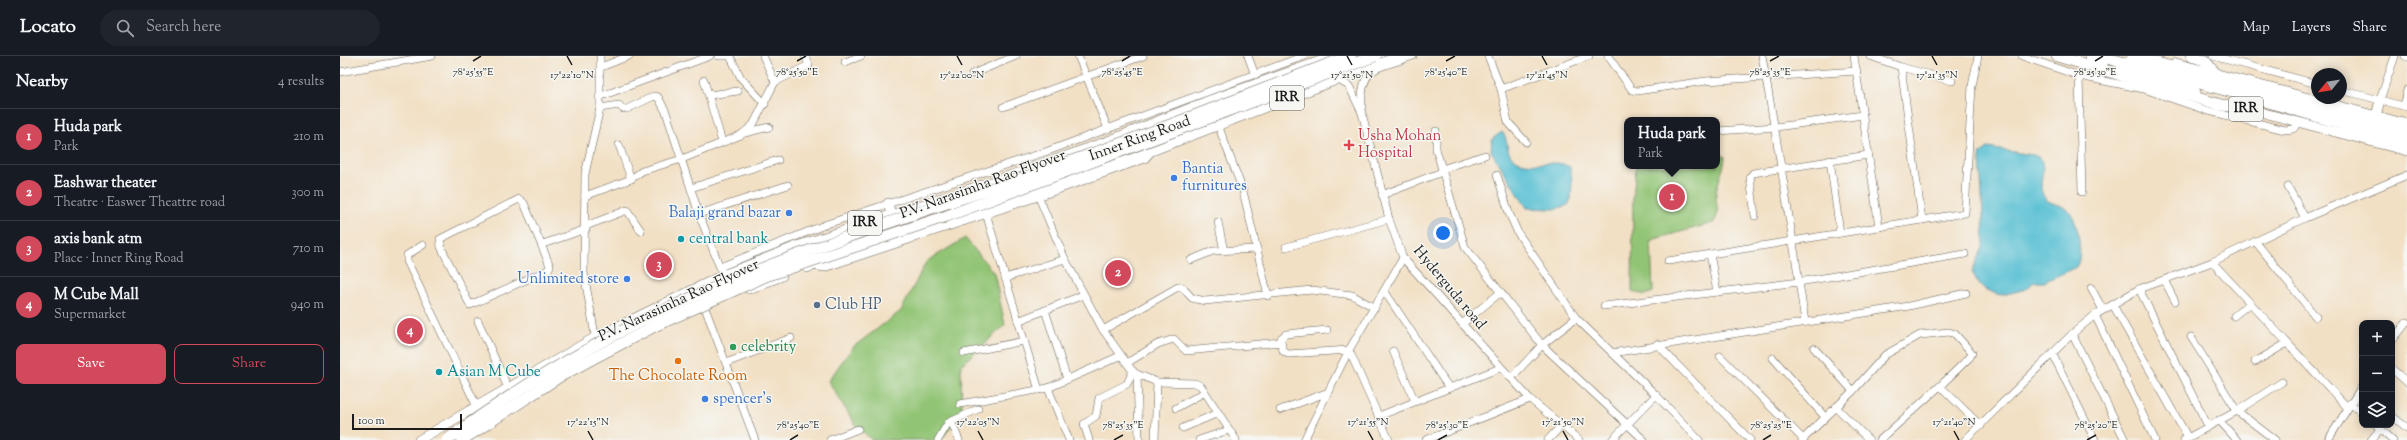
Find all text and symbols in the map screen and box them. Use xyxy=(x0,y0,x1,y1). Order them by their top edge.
search box xyxy=(100,10,380,46)
text: Locato xyxy=(20,14,76,41)
icon: search xyxy=(114,17,136,39)
text: Search here xyxy=(146,17,221,38)
text: Map xyxy=(2243,18,2270,38)
text: Layers xyxy=(2292,18,2330,38)
text: Share xyxy=(2352,18,2387,38)
text: 78°25'55"E xyxy=(453,65,493,80)
text: 78°25'50"E xyxy=(776,65,818,80)
text: 78°25'45"E xyxy=(1101,65,1143,80)
text: 78°25'40"E xyxy=(1425,65,1467,80)
text: 78°25'35"E xyxy=(1749,65,1791,80)
text: 78°25'30"E xyxy=(2074,65,2116,80)
text: 17°22'10"N xyxy=(550,68,594,83)
text: 17°22'00"N xyxy=(940,68,984,83)
text: 17°21'50"N xyxy=(1331,68,1373,83)
text: 17°21'45"N xyxy=(1526,68,1568,83)
text: 17°21'35"N xyxy=(1916,68,1958,83)
north arrow xyxy=(2311,68,2347,104)
text: Nearby xyxy=(16,70,68,94)
text: 4 results xyxy=(278,73,324,91)
road number: IRR xyxy=(1270,86,1304,110)
road number: IRR xyxy=(2229,97,2263,121)
street label: Inner Ring Road xyxy=(1086,111,1194,167)
text: Huda park xyxy=(54,117,122,138)
popup xyxy=(1624,117,1720,169)
text: Huda park xyxy=(1638,124,1706,145)
place label: Usha Mohan Hospital xyxy=(1358,126,1441,164)
text: 1 xyxy=(27,128,31,146)
text: 210 m xyxy=(293,128,324,146)
text: Park xyxy=(54,138,79,156)
marker: Usha Mohan Hospital xyxy=(1343,139,1355,151)
street label: P.V. Narasimha Rao Flyover xyxy=(897,145,1069,225)
text: Park xyxy=(1638,145,1663,163)
place label: Bantia furnitures xyxy=(1182,159,1247,197)
text: Eashwar theater xyxy=(54,173,157,194)
marker: Bantia furnitures xyxy=(1169,173,1179,183)
pin: 1 xyxy=(1659,182,1685,212)
text: 2 xyxy=(26,184,32,202)
text: 300 m xyxy=(292,184,324,202)
text: Theatre · Easwer Theattre road xyxy=(54,194,225,212)
place label: Balaji grand bazar xyxy=(669,203,781,224)
marker: Balaji grand bazar xyxy=(784,208,794,218)
road number: IRR xyxy=(848,211,882,235)
your location xyxy=(1433,223,1453,243)
text: axis bank atm xyxy=(54,229,142,250)
place label: central bank xyxy=(689,229,769,250)
marker: central bank xyxy=(676,234,686,244)
text: 3 xyxy=(26,240,32,258)
text: 710 m xyxy=(293,240,324,258)
street label: Hyderguda road xyxy=(1408,242,1491,335)
text: Place · Inner Ring Road xyxy=(54,250,184,268)
pin: 3 xyxy=(646,250,672,280)
street label: P.V. Narasimha Rao Flyover xyxy=(595,254,763,347)
pin: 2 xyxy=(1105,258,1131,288)
place label: Unlimited store xyxy=(517,269,619,290)
marker: Unlimited store xyxy=(622,274,632,284)
text: M Cube Mall xyxy=(54,285,139,306)
place label: Club HP xyxy=(825,295,882,316)
text: 4 xyxy=(26,296,32,314)
text: 940 m xyxy=(291,296,324,314)
marker: Club HP xyxy=(812,300,822,310)
text: Supermarket xyxy=(54,306,126,324)
pin: 4 xyxy=(397,316,423,346)
map controls xyxy=(2359,320,2395,428)
button: + xyxy=(2359,320,2395,356)
place label: celebrity xyxy=(741,337,797,358)
marker: celebrity xyxy=(728,342,738,352)
button: Save xyxy=(16,344,166,384)
button: Share xyxy=(174,344,324,384)
marker: The Chocolate Room xyxy=(673,356,683,366)
button: − xyxy=(2359,356,2395,392)
place label: Asian M Cube xyxy=(447,362,541,383)
place label: The Chocolate Room xyxy=(609,366,748,387)
marker: Asian M Cube xyxy=(434,367,444,377)
place label: spencer's xyxy=(713,389,772,410)
button: layers xyxy=(2359,392,2395,428)
marker: spencer's xyxy=(700,394,710,404)
scale bar xyxy=(352,412,462,431)
text: 100 m xyxy=(358,413,385,429)
text: 17°22'15"N xyxy=(567,415,609,430)
text: 17°22'05"N xyxy=(956,415,1000,430)
text: 17°21'55"N xyxy=(1348,415,1388,430)
text: 17°21'50"N xyxy=(1542,415,1584,430)
text: 17°21'40"N xyxy=(1933,415,1975,430)
text: 78°25'40"E xyxy=(777,418,819,433)
text: 78°25'35"E xyxy=(1102,418,1144,433)
text: 78°25'30"E xyxy=(1426,418,1468,433)
text: 78°25'25"E xyxy=(1750,418,1792,433)
text: 78°25'20"E xyxy=(2074,418,2118,433)

